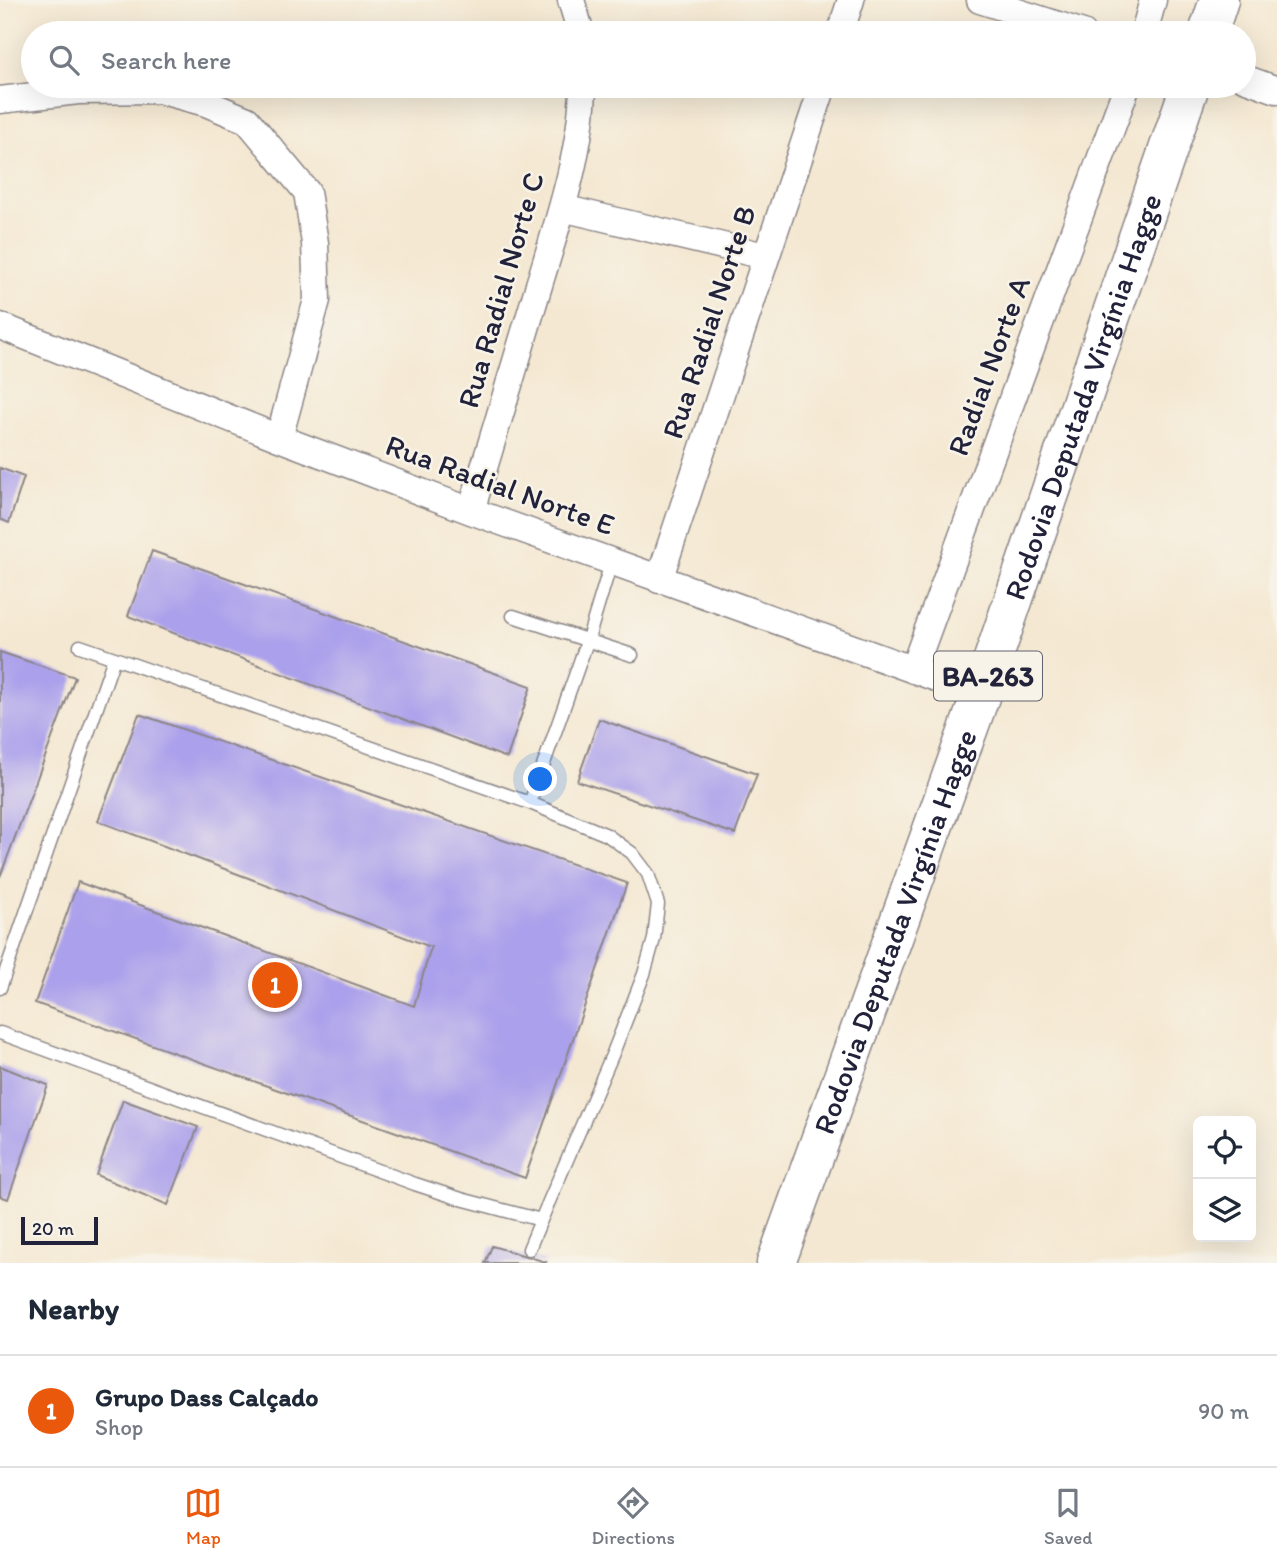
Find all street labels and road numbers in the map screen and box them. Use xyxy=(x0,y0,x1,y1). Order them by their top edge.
street label: Rua Radial Norte C xyxy=(449,168,552,412)
street label: Rodovia Deputada Virgínia Hagge xyxy=(996,189,1170,605)
street label: Rua Radial Norte B xyxy=(653,200,764,443)
street label: Radial Norte A xyxy=(939,271,1038,460)
street label: Rua Radial Norte E xyxy=(381,426,620,543)
road number: BA-263 xyxy=(934,652,1042,700)
street label: Rodovia Deputada Virgínia Hagge xyxy=(805,724,985,1139)

